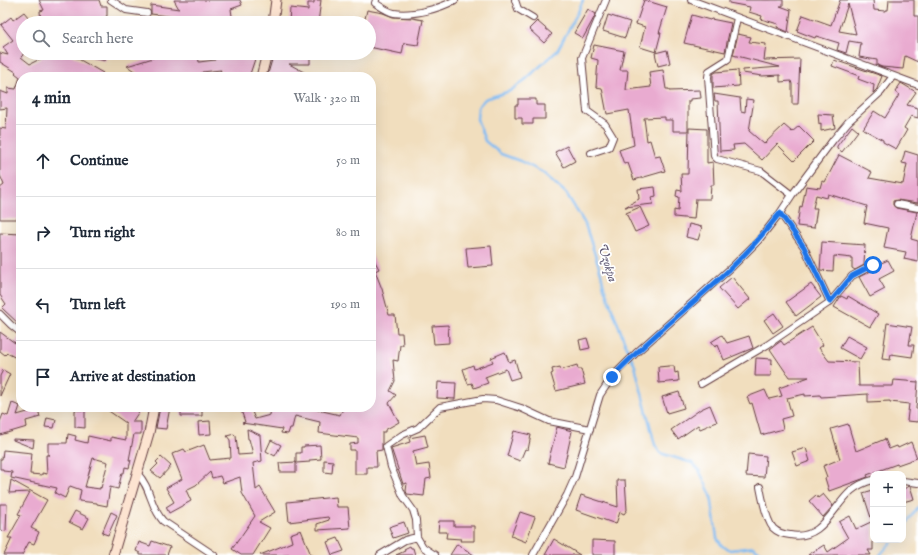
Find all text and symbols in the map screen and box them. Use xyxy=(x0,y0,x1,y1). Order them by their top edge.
search box xyxy=(16,16,376,60)
icon: search xyxy=(30,27,52,49)
text: Search here xyxy=(62,29,133,48)
text: 4 min xyxy=(32,88,71,109)
text: Walk · 320 m xyxy=(294,90,360,107)
icon: ahead xyxy=(32,150,54,172)
text: Continue xyxy=(70,151,128,170)
text: 50 m xyxy=(336,152,360,169)
icon: right xyxy=(32,222,54,244)
text: Turn right xyxy=(70,223,135,242)
text: 80 m xyxy=(336,224,360,241)
water label: Uzokpa xyxy=(593,242,621,284)
route start xyxy=(864,256,882,274)
icon: left xyxy=(32,294,54,316)
text: Turn left xyxy=(70,295,126,314)
text: 190 m xyxy=(330,296,360,313)
icon: arrive xyxy=(32,366,54,388)
text: Arrive at destination xyxy=(70,367,196,386)
route end xyxy=(603,368,621,386)
map controls xyxy=(870,471,906,543)
button: + xyxy=(870,471,906,507)
button: − xyxy=(870,507,906,543)

